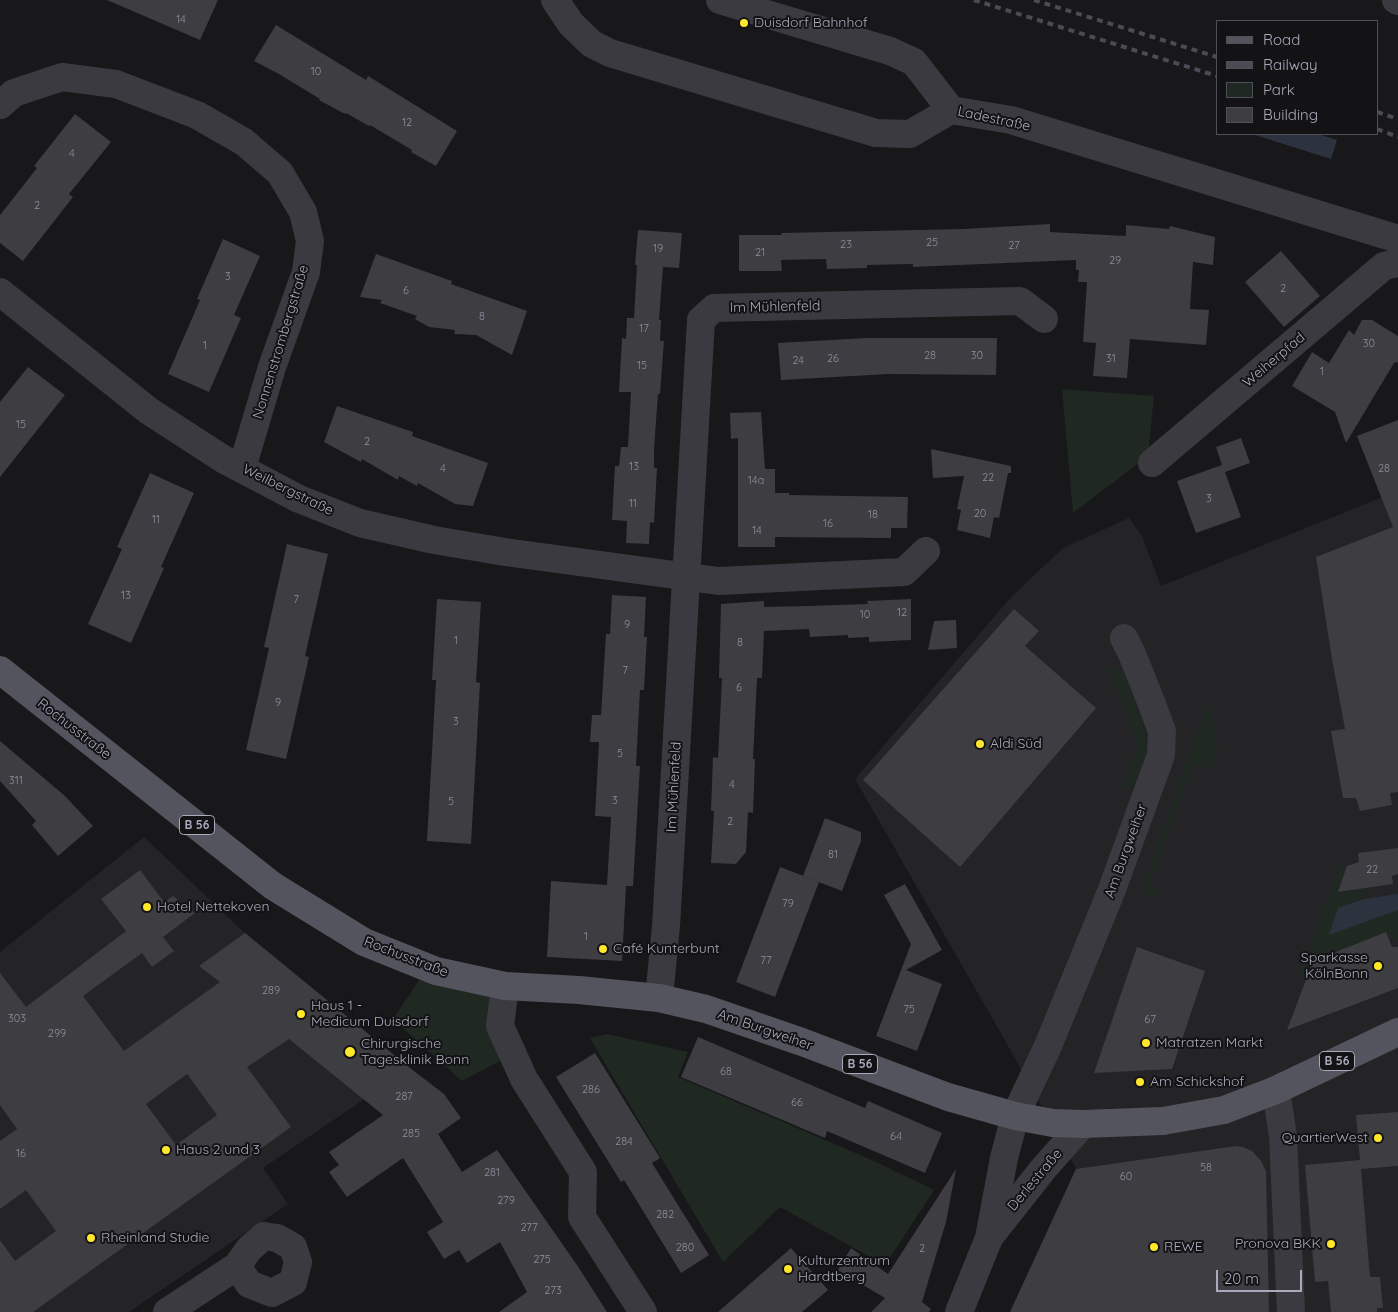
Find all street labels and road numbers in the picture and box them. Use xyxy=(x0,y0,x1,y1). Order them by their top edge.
street label: Ladestraße xyxy=(956,103,1032,135)
street label: Nonnenstrombergstraße xyxy=(250,263,312,421)
street label: Im Mühlenfeld xyxy=(730,298,820,316)
street label: Weiherpfad xyxy=(1240,329,1308,391)
street label: Weilbergstraße xyxy=(240,461,336,519)
street label: Rochusstraße xyxy=(34,695,114,763)
street label: Im Mühlenfeld xyxy=(663,741,685,833)
street label: Am Burgweiher xyxy=(1101,801,1151,901)
road number: B 56 xyxy=(180,816,214,834)
street label: Rochusstraße xyxy=(361,933,451,981)
street label: Am Burgweiher xyxy=(715,1006,815,1054)
road number: B 56 xyxy=(1320,1052,1354,1070)
road number: B 56 xyxy=(842,1054,878,1074)
street label: Derlestraße xyxy=(1004,1146,1066,1214)

